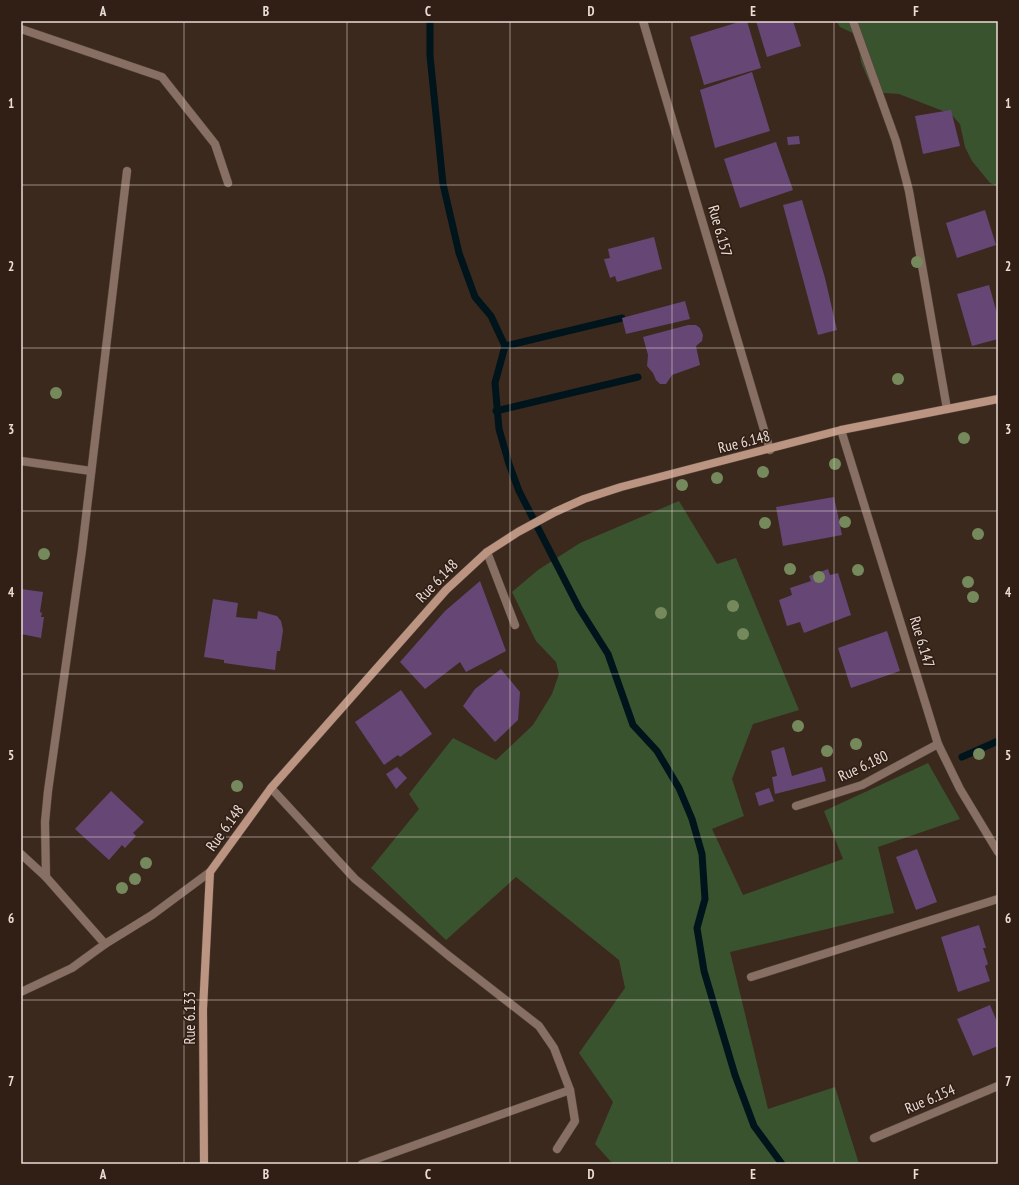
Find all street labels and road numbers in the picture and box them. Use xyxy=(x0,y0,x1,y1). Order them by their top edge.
street label: Rue 6.157 xyxy=(704,203,737,259)
street label: Rue 6.148 xyxy=(716,426,772,457)
street label: Rue 6.148 xyxy=(411,555,462,606)
street label: Rue 6.147 xyxy=(906,614,939,670)
street label: Rue 6.180 xyxy=(835,746,891,785)
street label: Rue 6.148 xyxy=(201,801,248,855)
street label: Rue 6.133 xyxy=(180,992,199,1044)
street label: Rue 6.154 xyxy=(902,1079,958,1118)

